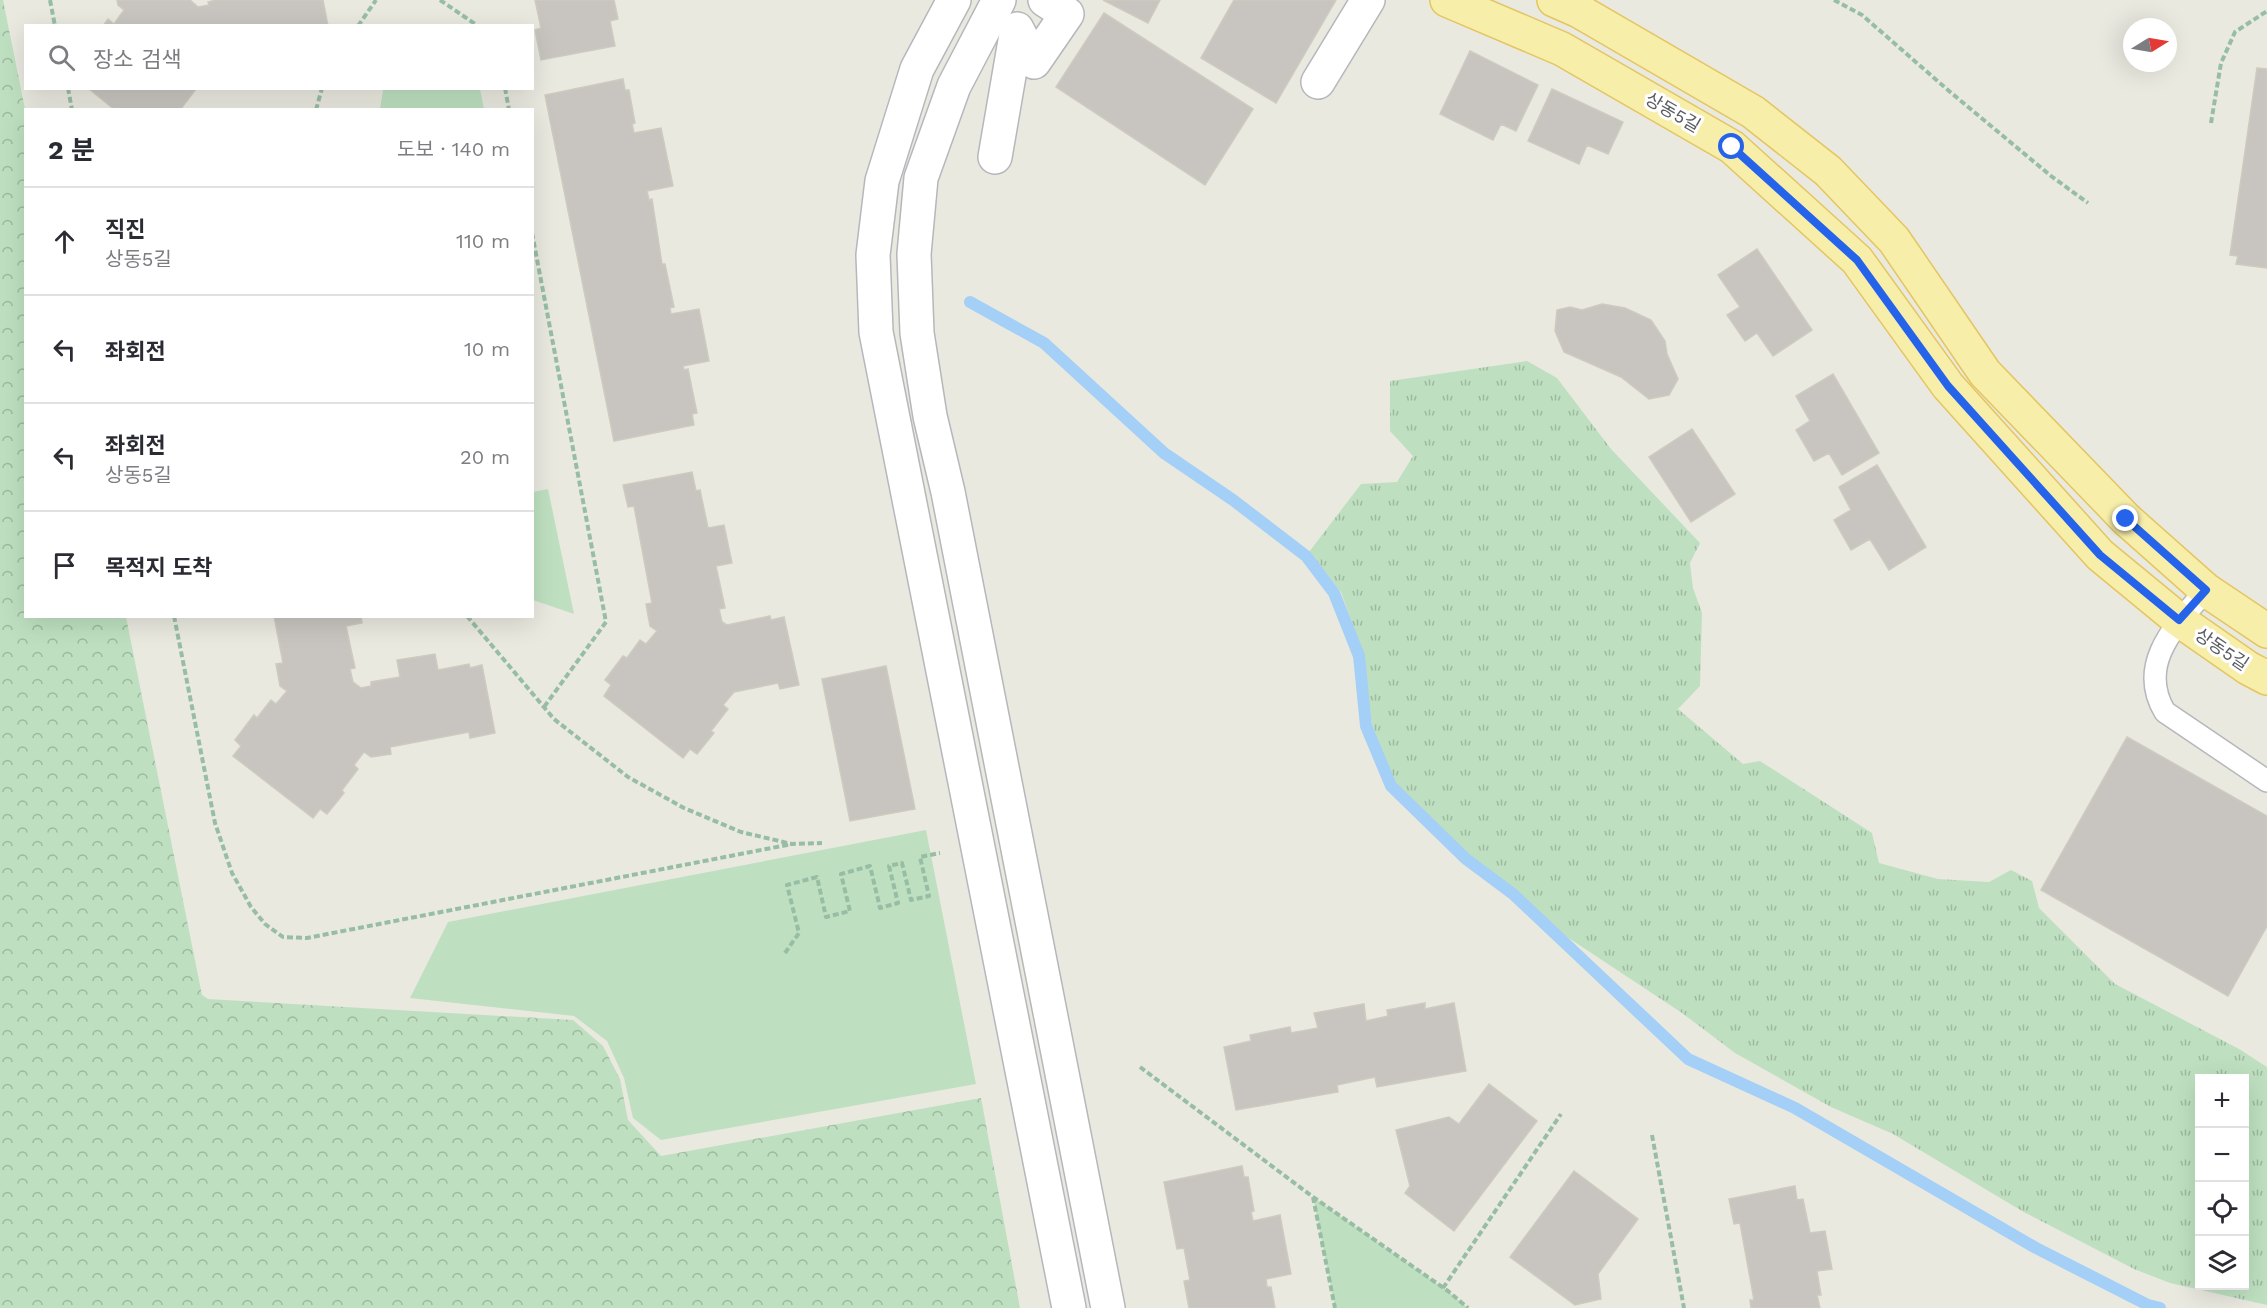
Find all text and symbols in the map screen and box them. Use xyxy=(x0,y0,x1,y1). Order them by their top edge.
north arrow xyxy=(2123,18,2177,72)
search box xyxy=(24,24,534,90)
icon: search xyxy=(45,41,78,74)
text: 장소 검색 xyxy=(93,47,181,72)
street label: 상동5길 xyxy=(1642,88,1704,136)
route start xyxy=(1718,133,1744,159)
text: 2 분 xyxy=(48,135,95,165)
text: 도보 · 140 m xyxy=(397,137,510,161)
text: 직진 xyxy=(105,217,145,242)
icon: ahead xyxy=(48,225,81,258)
text: 110 m xyxy=(456,229,510,253)
text: 상동5길 xyxy=(105,247,172,271)
icon: left xyxy=(48,333,81,366)
text: 10 m xyxy=(464,337,510,361)
text: 좌회전 xyxy=(105,339,166,364)
text: 좌회전 xyxy=(105,433,166,458)
icon: left xyxy=(48,441,81,474)
text: 20 m xyxy=(460,445,510,469)
text: 상동5길 xyxy=(105,463,172,487)
route end xyxy=(2112,505,2138,531)
icon: arrive xyxy=(48,549,81,582)
text: 목적지 도착 xyxy=(105,555,213,580)
street label: 상동5길 xyxy=(2191,623,2253,675)
map controls xyxy=(2195,1074,2249,1290)
button: + xyxy=(2195,1074,2249,1128)
button: − xyxy=(2195,1128,2249,1182)
button: locate xyxy=(2195,1182,2249,1236)
button: layers xyxy=(2195,1236,2249,1290)

